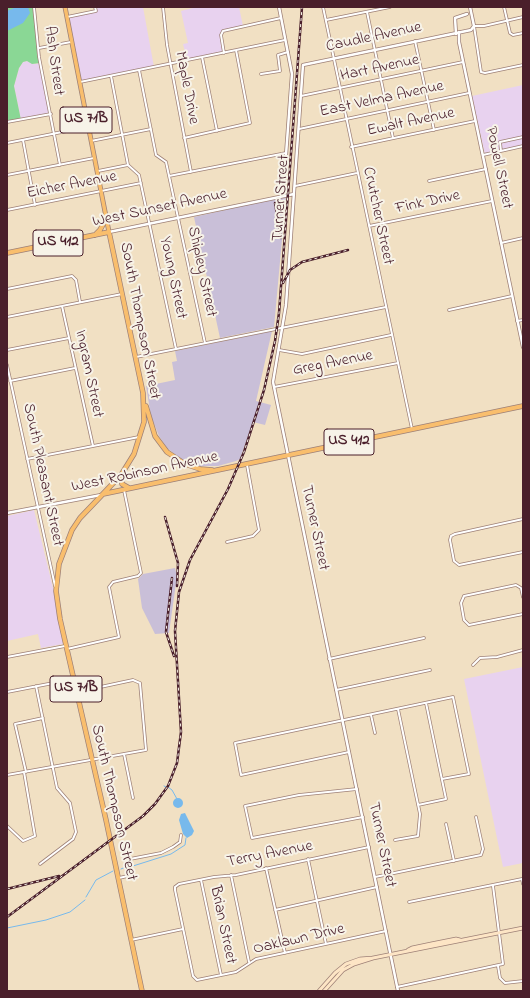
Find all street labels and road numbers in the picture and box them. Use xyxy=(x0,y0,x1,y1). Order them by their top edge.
street label: Caudle Avenue xyxy=(324,19,424,57)
street label: Ash Street xyxy=(39,25,67,97)
street label: Maple Drive xyxy=(170,50,202,126)
street label: Hart Avenue xyxy=(339,51,421,87)
street label: East Velma Avenue xyxy=(318,77,446,123)
street label: Ewalt Avenue xyxy=(366,104,456,142)
road number: US 71B xyxy=(60,107,112,133)
street label: Powell Street xyxy=(480,125,516,211)
street label: Turner Street xyxy=(269,154,295,242)
street label: Crutcher Street xyxy=(357,165,397,267)
street label: Eicher Avenue xyxy=(25,168,119,204)
street label: West Sunset Avenue xyxy=(91,185,229,233)
street label: Fink Drive xyxy=(394,187,462,219)
street label: Shipley Street xyxy=(182,225,220,319)
road number: US 412 xyxy=(33,230,83,256)
street label: Young Street xyxy=(154,235,190,321)
street label: South Thompson Street xyxy=(114,241,164,401)
street label: Ingram Street xyxy=(69,328,107,420)
street label: Greg Avenue xyxy=(291,347,375,381)
street label: South Pleasant Street xyxy=(17,402,67,548)
road number: US 412 xyxy=(324,429,374,455)
street label: West Robinson Avenue xyxy=(70,448,220,498)
street label: Turner Street xyxy=(296,484,332,572)
road number: US 71B xyxy=(50,676,102,702)
street label: South Thompson Street xyxy=(86,723,140,883)
street label: Turner Street xyxy=(363,801,399,889)
street label: Terry Avenue xyxy=(225,837,315,873)
street label: Brian Street xyxy=(204,884,240,966)
street label: Oaklawn Drive xyxy=(251,920,347,960)

